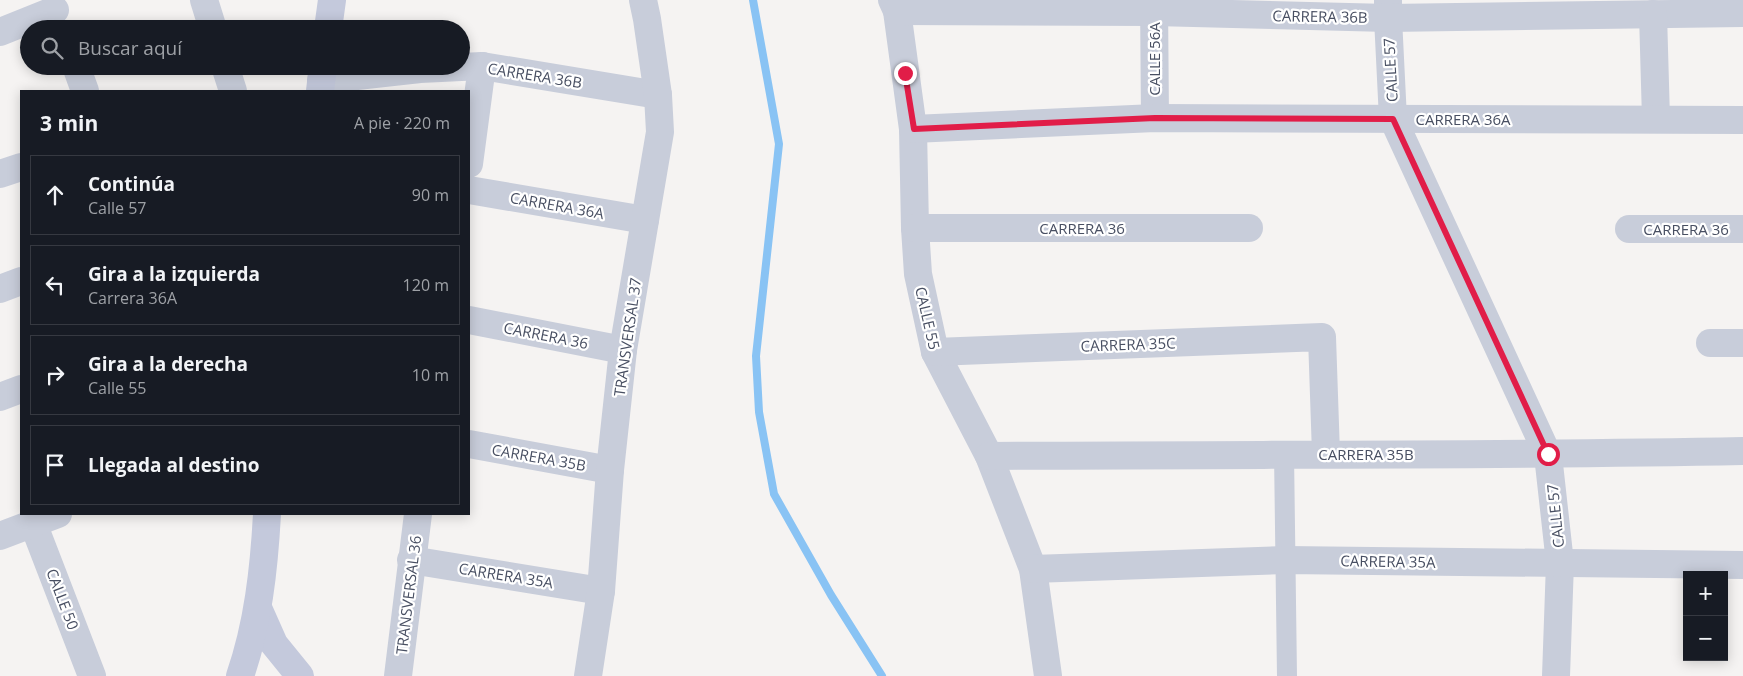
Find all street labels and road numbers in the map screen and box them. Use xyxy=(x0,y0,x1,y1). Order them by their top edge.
street label: CARRERA 36B xyxy=(1272,5,1368,27)
street label: CALLE 56A xyxy=(1144,22,1164,96)
street label: CALLE 57 xyxy=(1378,38,1402,102)
street label: CARRERA 36B xyxy=(486,58,584,92)
street label: CARRERA 36A xyxy=(1415,109,1511,129)
street label: CARRERA 36A xyxy=(508,187,606,223)
street label: CARRERA 36 xyxy=(1039,218,1125,238)
street label: CARRERA 36 xyxy=(1643,219,1729,239)
street label: TRANSVERSAL 37 xyxy=(609,276,645,398)
street label: CALLE 55 xyxy=(911,285,945,351)
street label: CARRERA 36 xyxy=(502,317,590,353)
street label: CARRERA 35C xyxy=(1080,332,1176,356)
street label: CARRERA 35B xyxy=(490,439,588,475)
street label: CARRERA 35B xyxy=(1318,444,1414,464)
street label: CALLE 57 xyxy=(1542,483,1568,549)
street label: TRANSVERSAL 36 xyxy=(391,534,425,656)
street label: CARRERA 35A xyxy=(1340,550,1436,572)
street label: CARRERA 35A xyxy=(457,558,555,592)
street label: CALLE 50 xyxy=(42,566,84,632)

